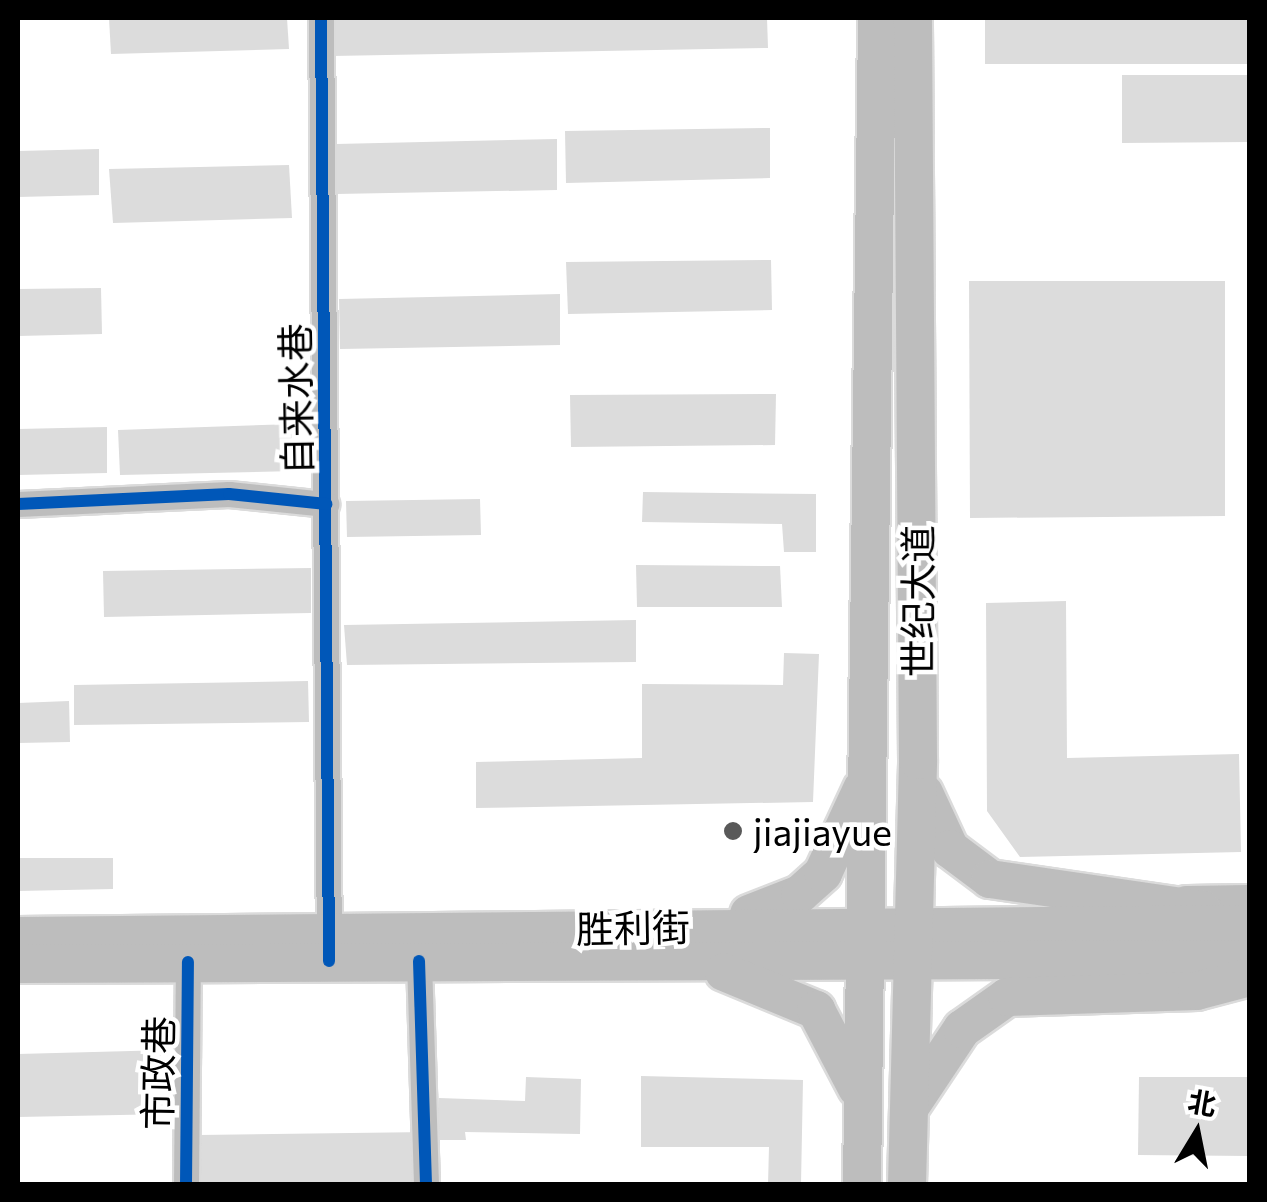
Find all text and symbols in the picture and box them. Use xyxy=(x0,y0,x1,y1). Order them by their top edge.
street label: 自来水巷 xyxy=(271,323,319,475)
street label: 世纪大道 xyxy=(894,525,940,677)
place label: jiajiayue xyxy=(753,808,892,854)
marker: jiajiayue xyxy=(722,820,744,842)
street label: 胜利街 xyxy=(576,903,690,951)
street label: 市政巷 xyxy=(133,1016,181,1130)
north arrow xyxy=(1147,1082,1247,1182)
text: 北 xyxy=(1185,1083,1219,1122)

